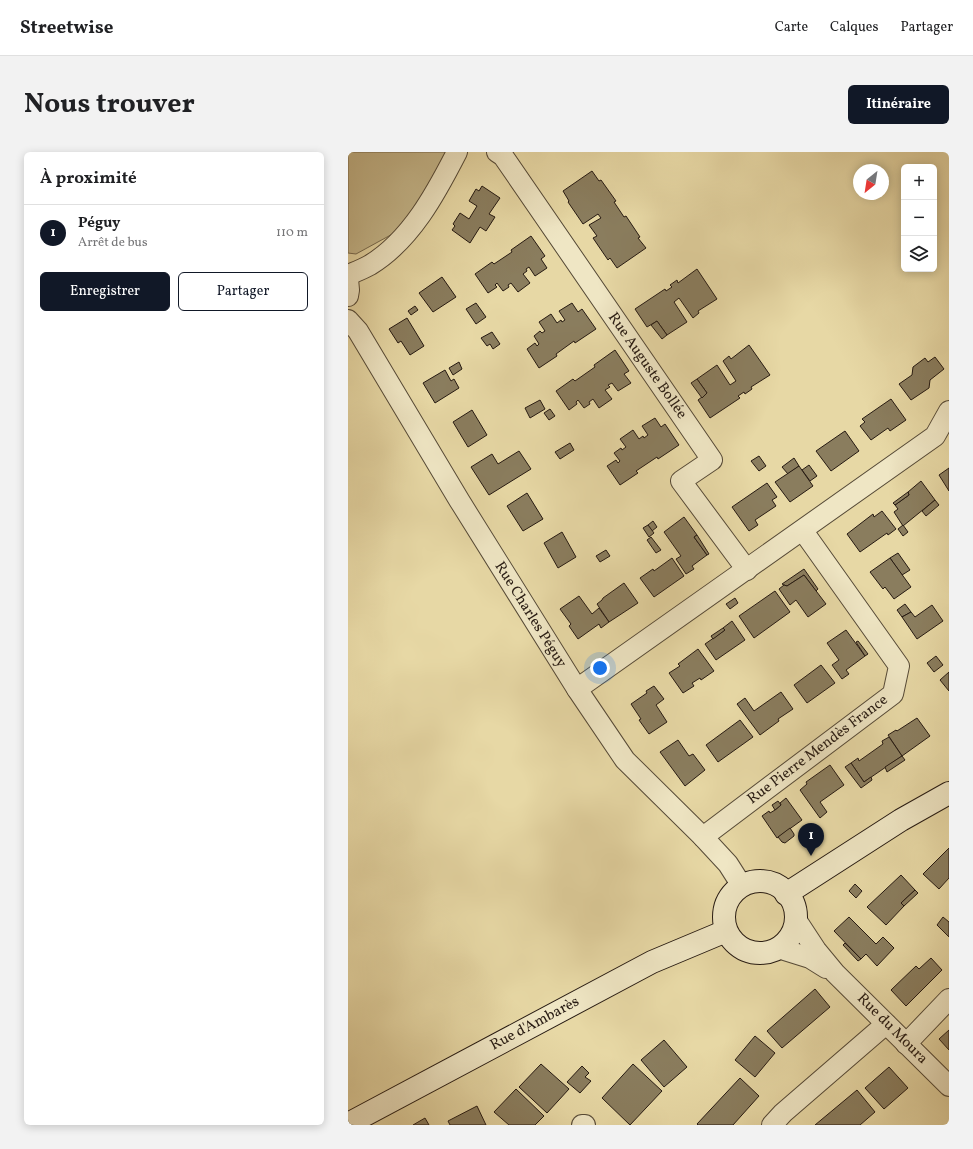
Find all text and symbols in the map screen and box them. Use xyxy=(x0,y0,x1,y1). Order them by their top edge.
text: Streetwise xyxy=(20,15,113,41)
text: Carte xyxy=(775,18,808,37)
text: Calques xyxy=(830,18,878,37)
text: Partager xyxy=(900,18,953,37)
text: Nous trouver xyxy=(24,85,195,124)
button: Itinéraire xyxy=(848,85,949,124)
north arrow xyxy=(853,164,889,200)
map controls xyxy=(901,164,937,272)
button: + xyxy=(901,164,937,200)
text: À proximité xyxy=(40,167,137,190)
button: − xyxy=(901,200,937,236)
text: Péguy xyxy=(78,213,120,234)
text: 1 xyxy=(50,224,56,242)
text: 110 m xyxy=(276,224,308,242)
text: Arrêt de bus xyxy=(78,234,147,252)
button: layers xyxy=(901,236,937,272)
button: Enregistrer xyxy=(40,272,170,311)
button: Partager xyxy=(178,272,308,311)
street label: Rue Auguste Bollée xyxy=(602,308,692,424)
street label: Rue Charles Péguy xyxy=(489,558,571,672)
your location xyxy=(590,658,610,678)
street label: Rue Pierre Mendès France xyxy=(743,690,893,810)
pin: 1 xyxy=(798,823,824,856)
street label: Rue du Moura xyxy=(852,989,932,1069)
street label: Rue d'Ambarès xyxy=(487,992,583,1056)

